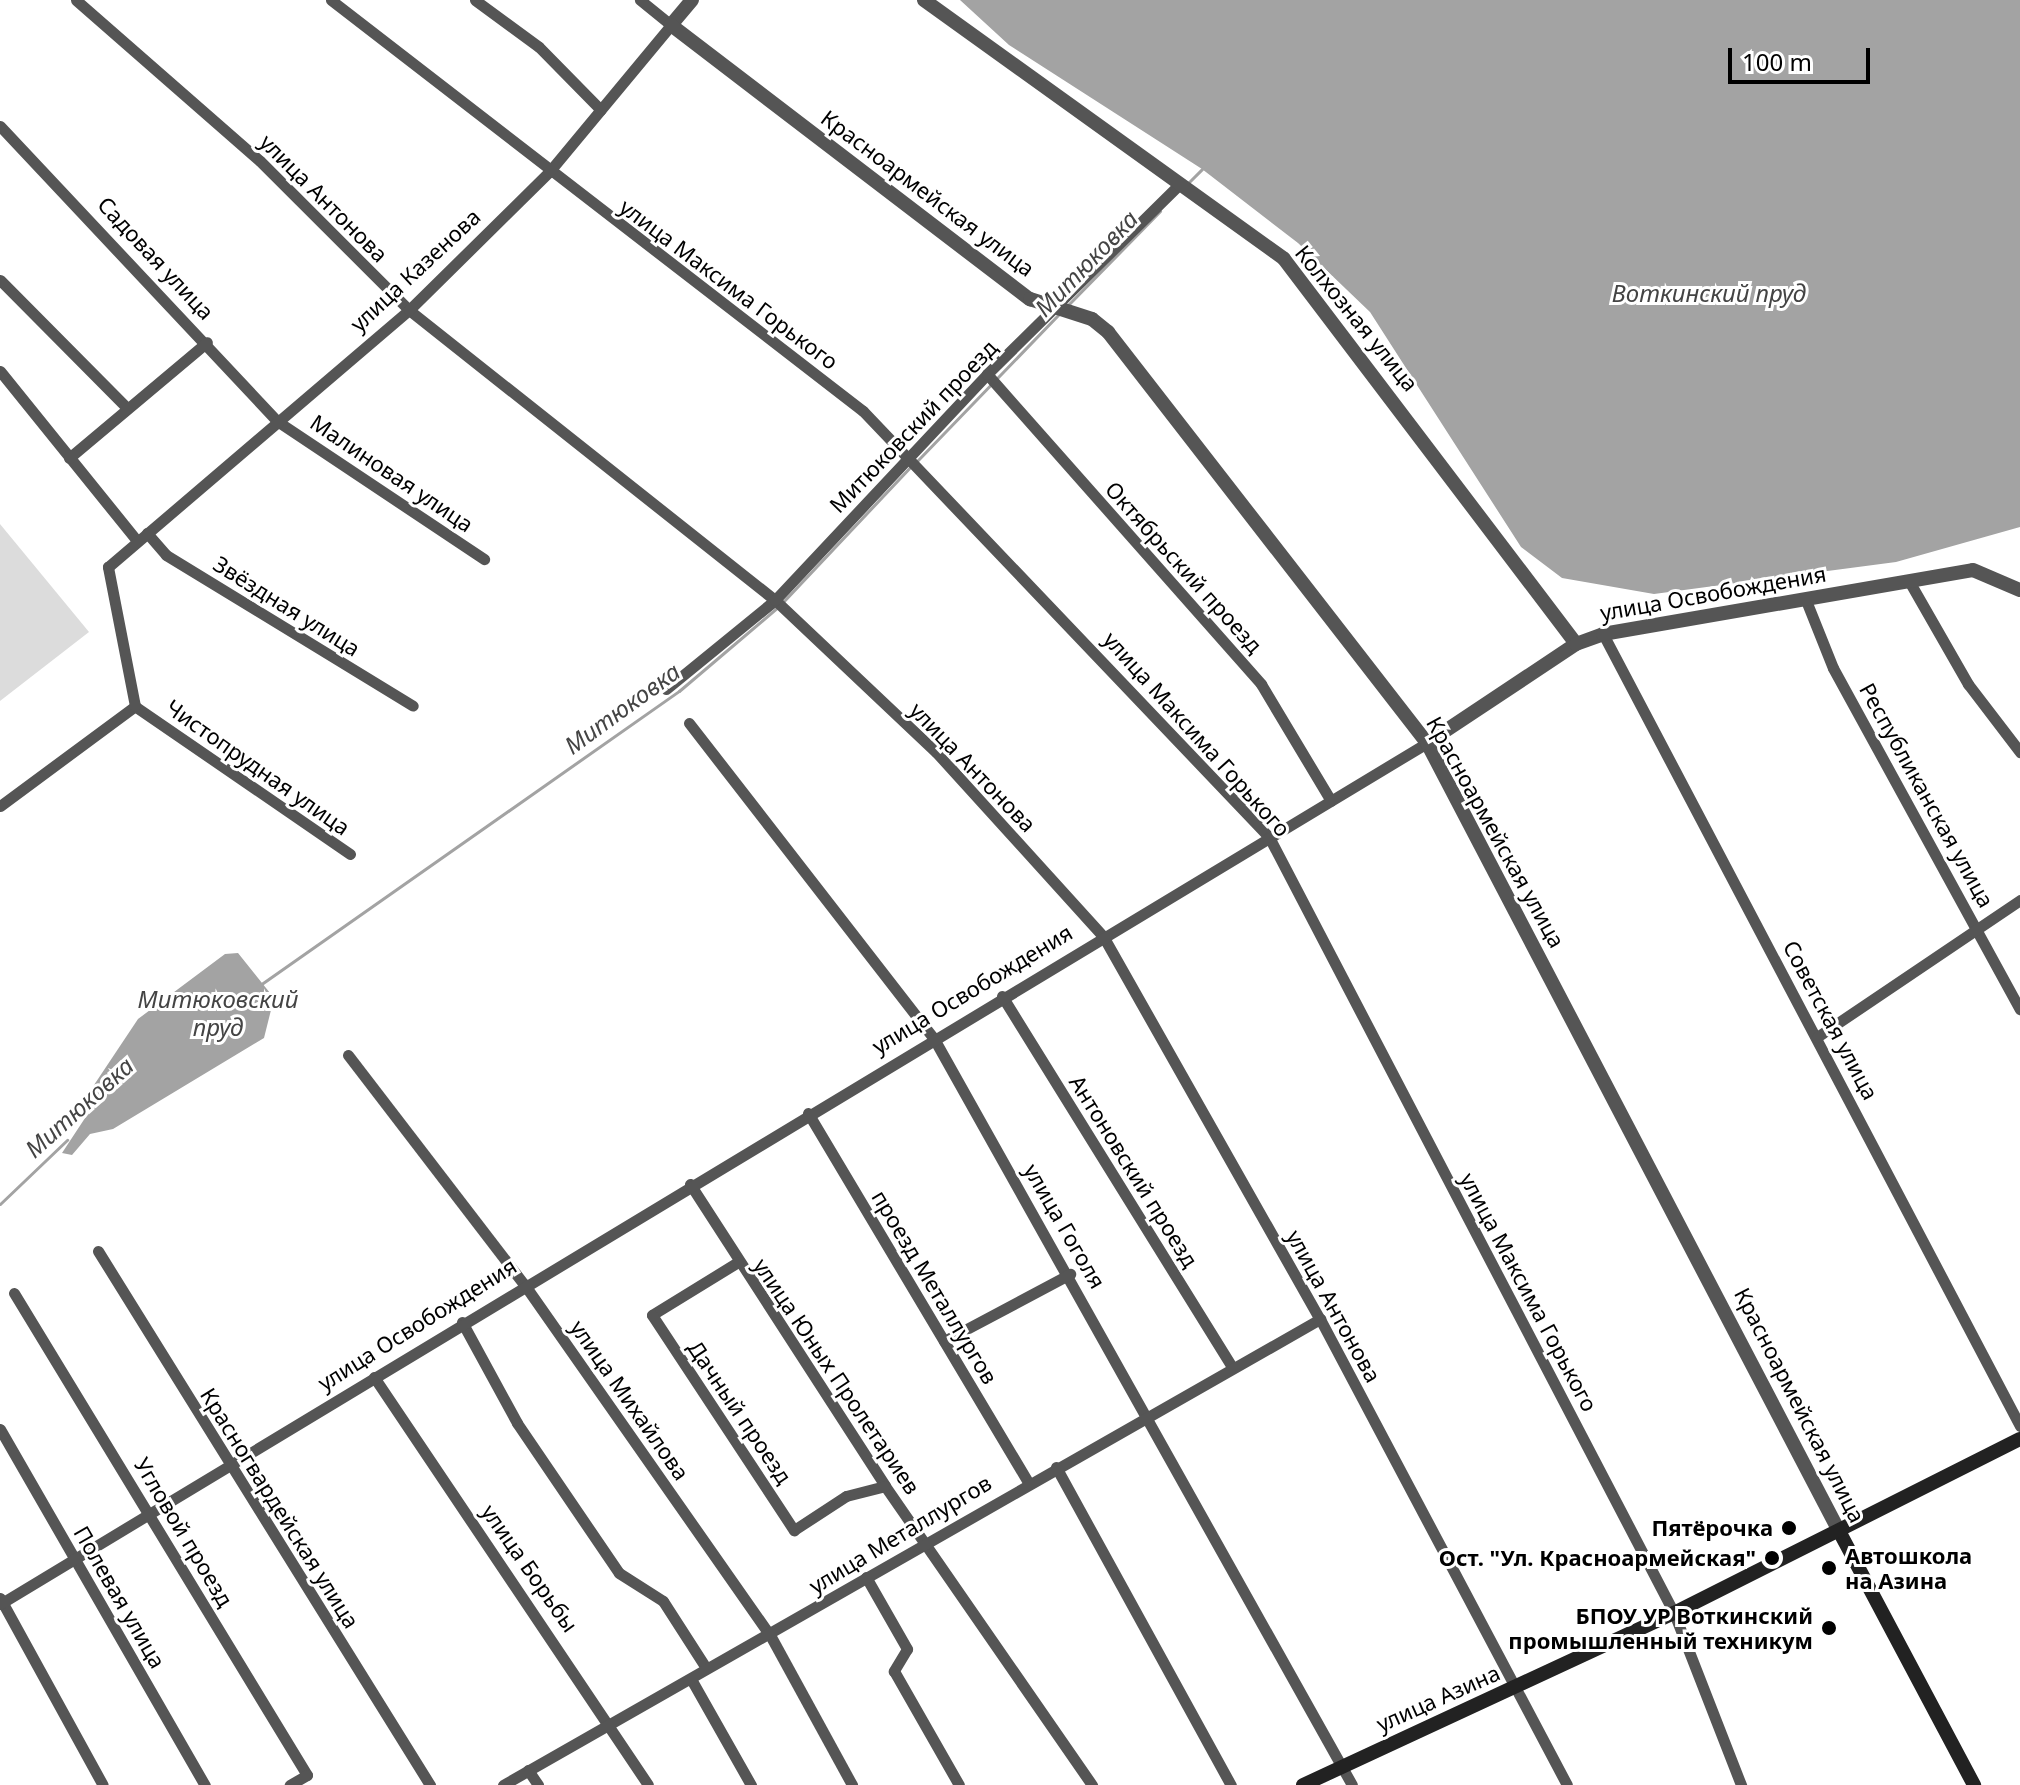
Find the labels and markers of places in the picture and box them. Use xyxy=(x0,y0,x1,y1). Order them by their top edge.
place label: Пятёрочка xyxy=(1652,1515,1773,1541)
marker: Пятёрочка xyxy=(1780,1519,1798,1537)
place label: Автошкола на Азина xyxy=(1845,1542,1972,1594)
place label: Ост. "Ул. Красноармейская" xyxy=(1439,1545,1756,1571)
marker: Ост. "Ул. Красноармейская" xyxy=(1763,1549,1781,1567)
marker: Автошкола на Азина xyxy=(1820,1559,1838,1577)
place label: БПОУ УР Воткинский промышленный техникум xyxy=(1508,1602,1813,1654)
marker: БПОУ УР Воткинский промышленный техникум xyxy=(1820,1619,1838,1637)

